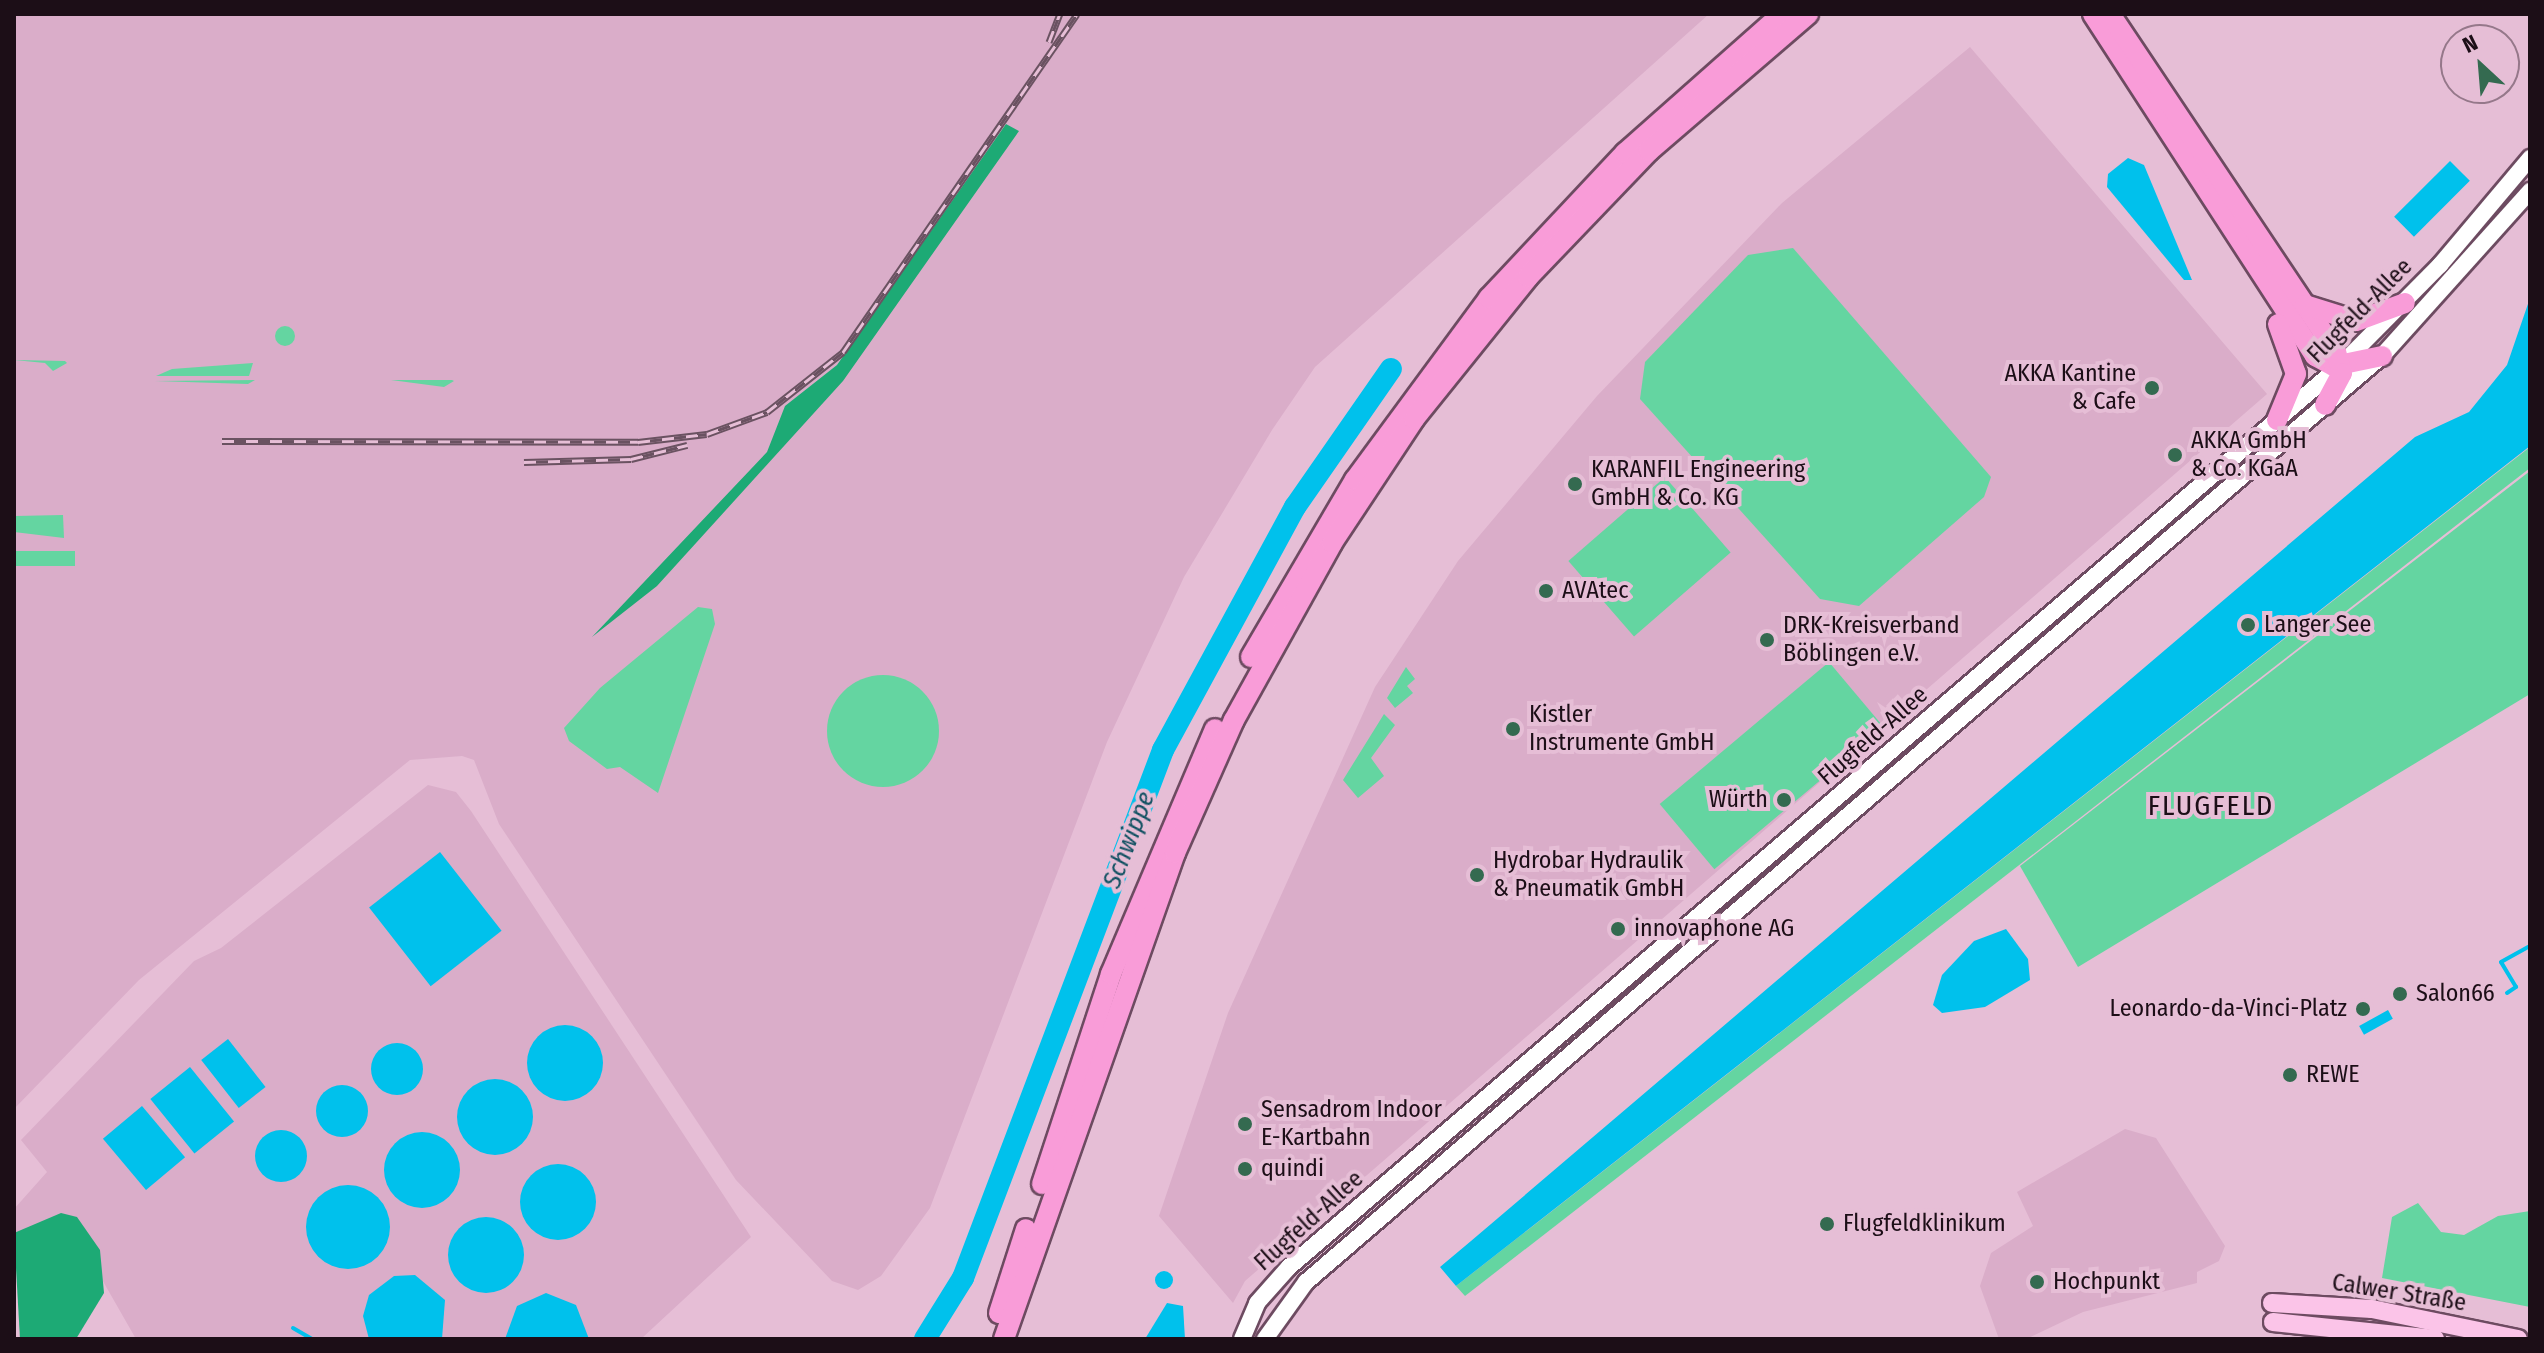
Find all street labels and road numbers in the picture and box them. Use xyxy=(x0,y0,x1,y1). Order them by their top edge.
street label: Flugfeld-Allee xyxy=(2302,253,2418,369)
street label: Flugfeld-Allee xyxy=(1812,681,1934,791)
street label: Flugfeld-Allee xyxy=(1249,1165,1369,1277)
street label: Calwer Straße xyxy=(2330,1268,2468,1318)

